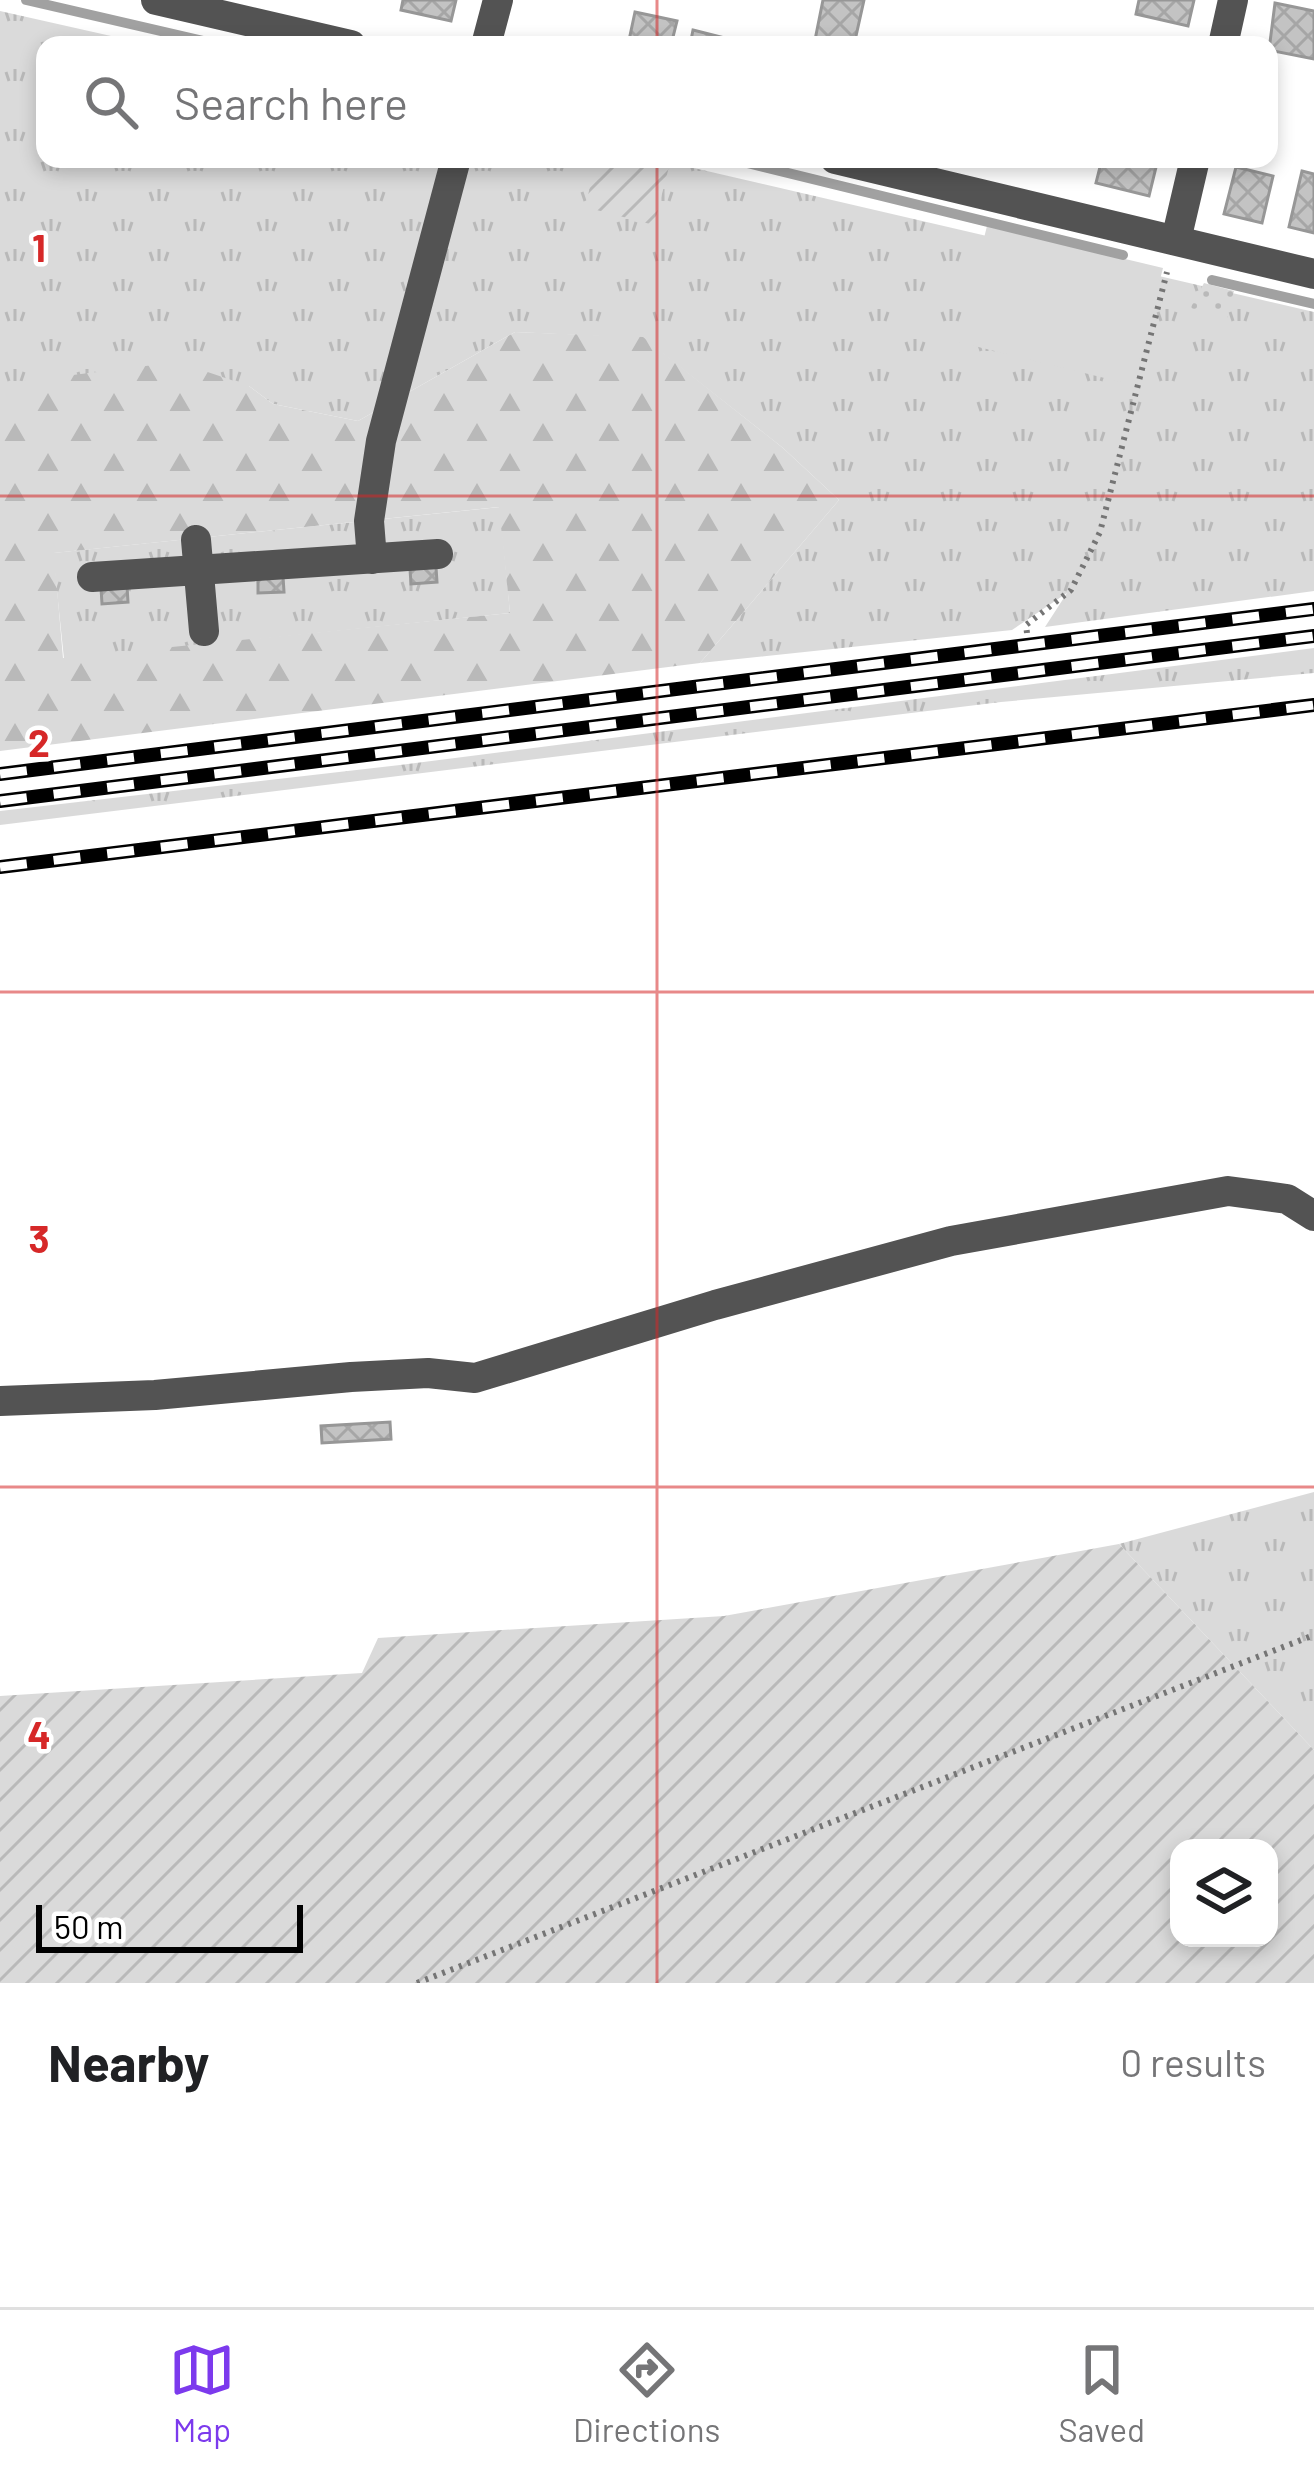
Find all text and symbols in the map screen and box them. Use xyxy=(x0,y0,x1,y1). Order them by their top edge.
search box xyxy=(36,36,1278,168)
icon: search xyxy=(78,69,144,135)
text: Search here xyxy=(174,75,408,129)
text: 1 xyxy=(32,223,46,270)
text: 2 xyxy=(28,718,50,765)
text: 3 xyxy=(28,1214,50,1261)
text: 4 xyxy=(27,1710,51,1757)
map controls xyxy=(1170,1839,1278,1947)
button: layers xyxy=(1170,1839,1278,1947)
scale bar xyxy=(36,1899,303,1952)
text: 50 m xyxy=(54,1906,124,1946)
text: Nearby xyxy=(48,2031,209,2092)
text: 0 results xyxy=(1120,2038,1266,2085)
tab: Map xyxy=(169,2337,235,2449)
tab: Directions xyxy=(573,2337,720,2449)
tab: Saved xyxy=(1058,2337,1145,2449)

